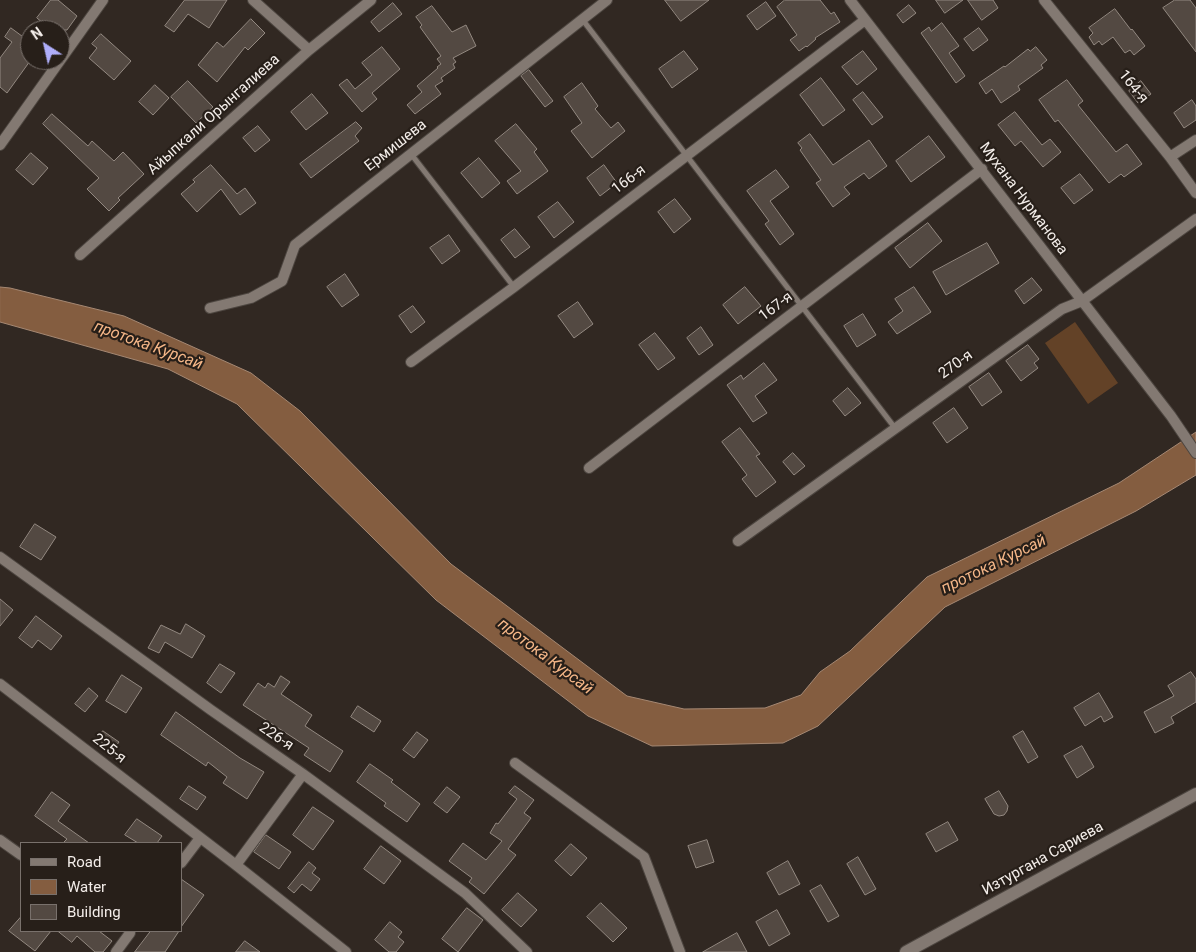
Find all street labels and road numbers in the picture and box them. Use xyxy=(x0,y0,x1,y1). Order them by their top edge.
street label: Айыпкали Орынгалиева xyxy=(144,51,284,179)
street label: 164-я xyxy=(1114,67,1152,107)
street label: Ермишева xyxy=(361,116,431,176)
street label: Мухана Нурманова xyxy=(975,139,1071,259)
street label: 166-я xyxy=(609,161,649,199)
street label: 167-я xyxy=(756,288,796,326)
street label: 270-я xyxy=(935,347,977,383)
street label: 226-я xyxy=(255,719,297,755)
street label: 225-я xyxy=(89,730,129,768)
street label: Изтургана Сариева xyxy=(979,818,1107,900)

